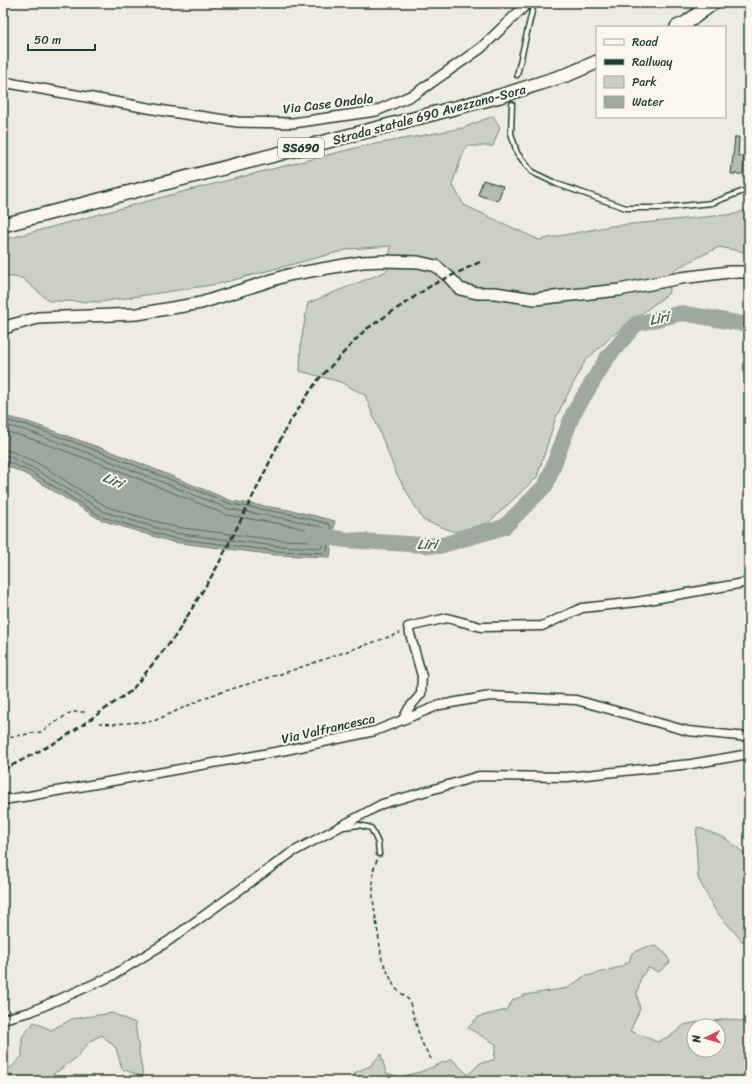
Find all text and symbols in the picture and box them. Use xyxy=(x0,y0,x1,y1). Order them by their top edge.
scale bar xyxy=(28,26,95,52)
legend xyxy=(596,26,726,118)
text: 50 m xyxy=(34,29,61,51)
text: Road xyxy=(632,31,659,53)
text: Railway xyxy=(632,51,673,73)
text: Park xyxy=(632,71,657,93)
street label: Strada statale 690 Avezzano-Sora xyxy=(330,77,529,151)
street label: Via Case Ondola xyxy=(281,86,375,120)
text: Water xyxy=(632,91,665,113)
road number: SS690 xyxy=(278,138,324,158)
water label: Liri xyxy=(647,303,675,333)
water label: Liri xyxy=(99,465,130,497)
water label: Liri xyxy=(417,532,440,557)
street label: Via Valfrancesca xyxy=(279,706,378,750)
north arrow xyxy=(686,1018,726,1058)
text: N xyxy=(687,1034,706,1044)

